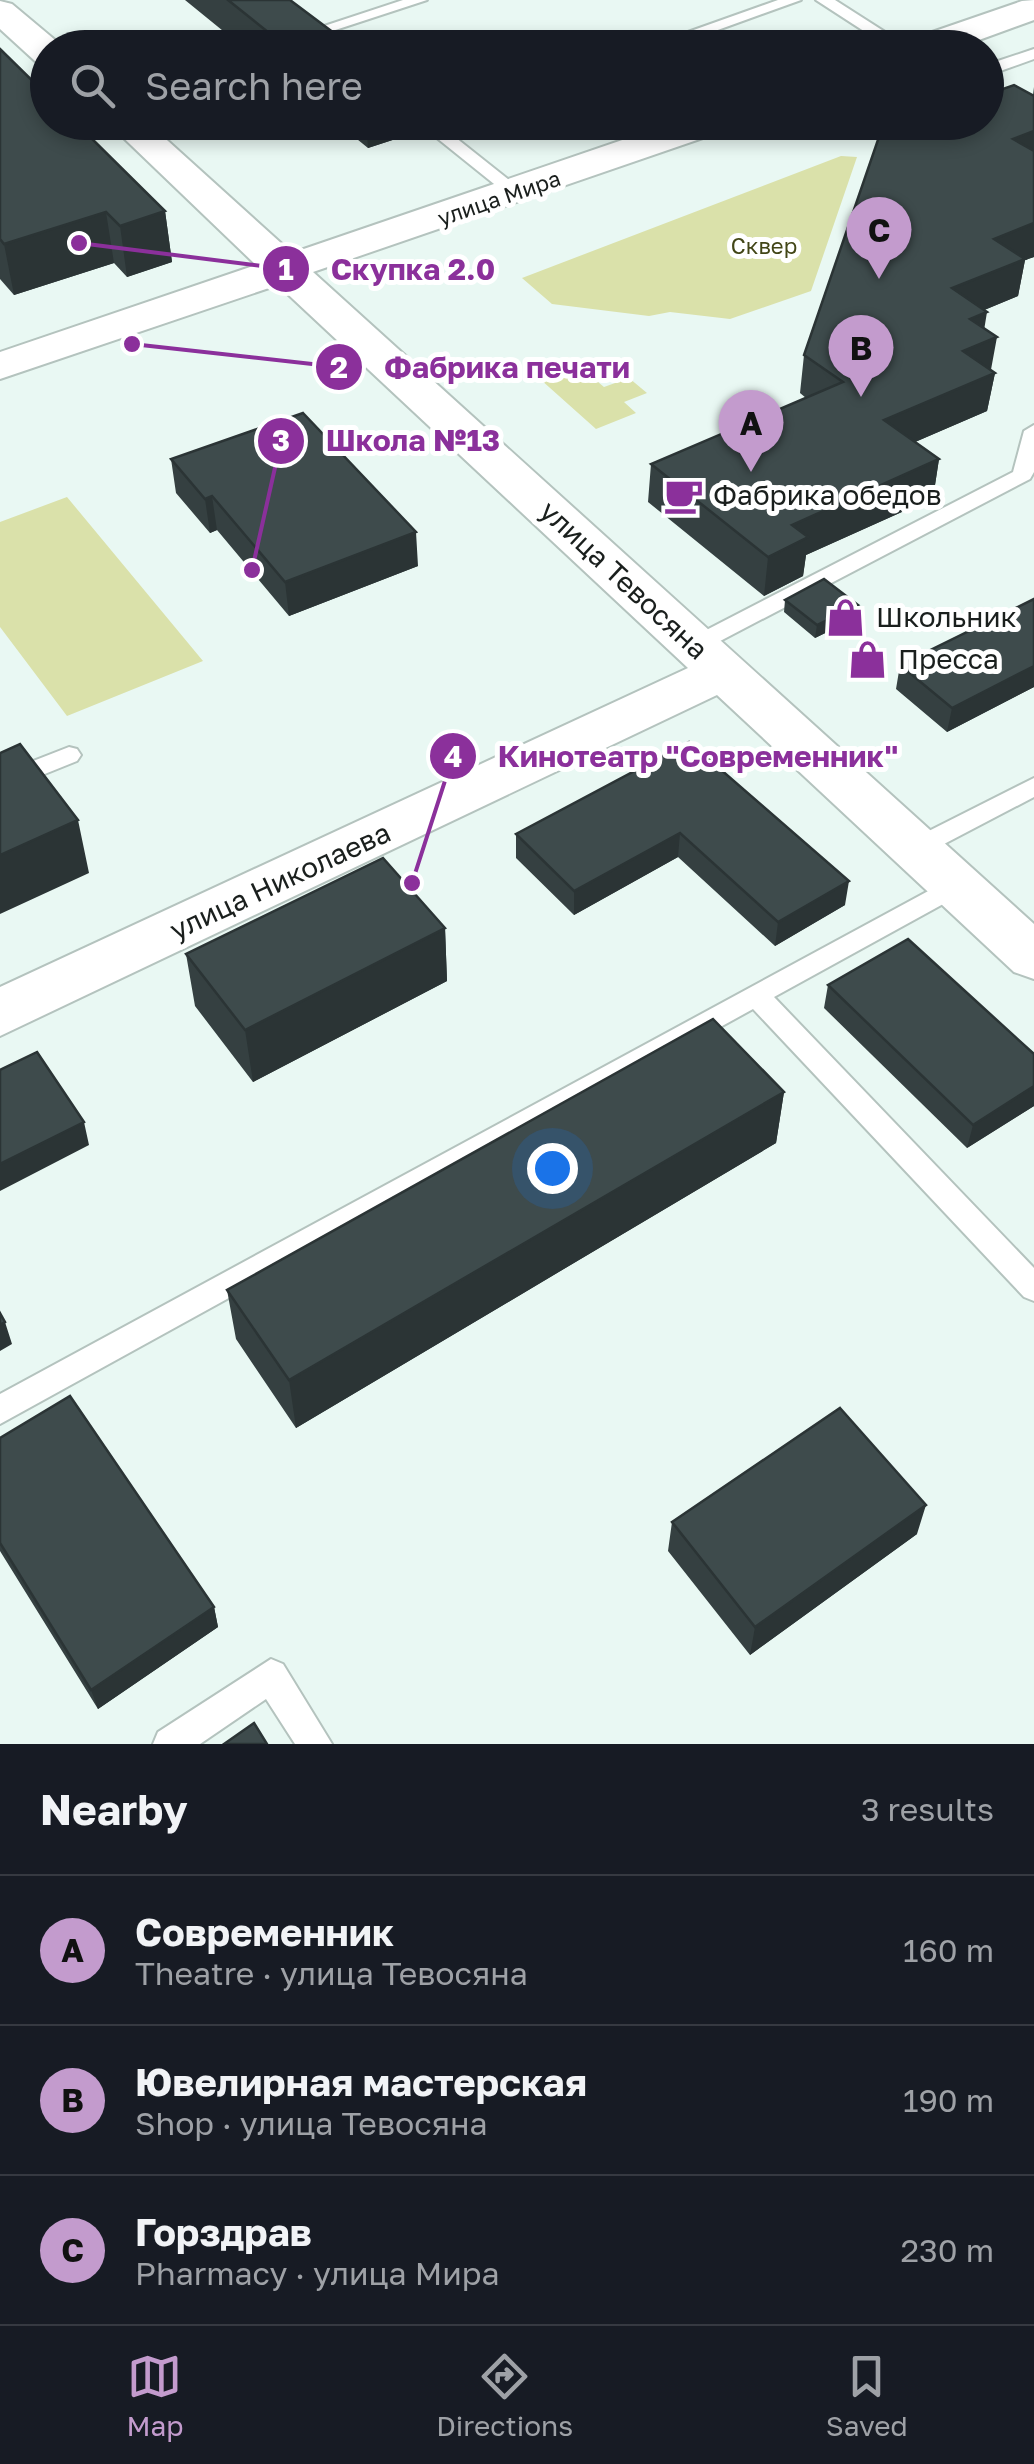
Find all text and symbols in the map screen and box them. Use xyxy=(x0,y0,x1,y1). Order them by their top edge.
search box xyxy=(30,30,1004,140)
icon: search xyxy=(65,58,120,113)
text: Search here xyxy=(145,63,363,108)
street label: улица Мира xyxy=(434,164,564,231)
pin: C xyxy=(846,196,912,279)
park label: Сквер xyxy=(731,232,797,259)
callout: Скупка 2.0 xyxy=(261,239,516,299)
text: 1 xyxy=(278,251,294,287)
text: Скупка 2.0 xyxy=(331,251,495,287)
pin: B xyxy=(828,314,894,397)
callout: Фабрика печати xyxy=(314,337,650,397)
text: 2 xyxy=(330,349,348,385)
text: Фабрика печати xyxy=(384,349,630,385)
pin: A xyxy=(718,390,784,472)
callout: Школа №13 xyxy=(256,411,520,471)
text: 3 xyxy=(272,422,290,458)
text: Школа №13 xyxy=(326,422,500,458)
cafe icon: Фабрика обедов xyxy=(662,474,704,516)
place label: Фабрика обедов xyxy=(713,478,941,511)
street label: улица Тевосяна xyxy=(534,494,715,666)
shop icon: Школьник xyxy=(825,596,867,638)
place label: Школьник xyxy=(876,600,1017,633)
shop icon: Пресса xyxy=(847,638,889,680)
place label: Пресса xyxy=(898,642,999,675)
callout: Кинотеатр "Современник" xyxy=(428,726,919,786)
text: 4 xyxy=(444,738,462,774)
text: Кинотеатр "Современник" xyxy=(498,738,898,774)
street label: улица Николаева xyxy=(164,815,395,946)
your location xyxy=(527,1143,578,1194)
text: Nearby xyxy=(40,1784,188,1834)
text: 3 results xyxy=(861,1790,994,1828)
text: Современник xyxy=(135,1909,394,1954)
text: A xyxy=(61,1931,84,1969)
text: 160 m xyxy=(903,1931,994,1969)
text: Theatre · улица Тевосяна xyxy=(135,1954,528,1992)
text: Ювелирная мастерская xyxy=(135,2059,587,2104)
text: B xyxy=(61,2081,84,2119)
text: 190 m xyxy=(903,2081,994,2119)
text: Shop · улица Тевосяна xyxy=(135,2104,487,2142)
text: Горздрав xyxy=(135,2209,312,2254)
text: C xyxy=(61,2231,84,2269)
text: 230 m xyxy=(901,2231,994,2269)
text: Pharmacy · улица Мира xyxy=(135,2254,499,2292)
tab: Map xyxy=(126,2349,184,2442)
tab: Directions xyxy=(436,2349,573,2442)
tab: Saved xyxy=(826,2349,908,2442)

